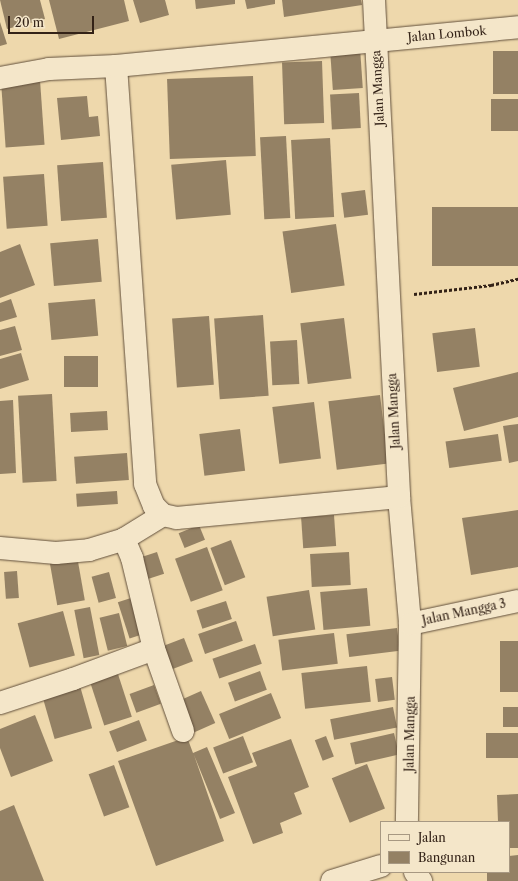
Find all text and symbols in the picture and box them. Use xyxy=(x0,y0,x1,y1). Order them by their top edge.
scale bar xyxy=(10,8,96,34)
text: 20 m xyxy=(15,15,44,30)
street label: Jalan Lombok xyxy=(407,23,487,45)
street label: Jalan Mangga xyxy=(369,50,387,126)
street label: Jalan Mangga xyxy=(385,373,403,449)
street label: Jalan Mangga 3 xyxy=(421,596,507,628)
street label: Jalan Mangga xyxy=(402,696,418,772)
legend xyxy=(380,821,510,873)
text: Jalan xyxy=(418,830,446,845)
text: Bangunan xyxy=(418,850,475,865)

